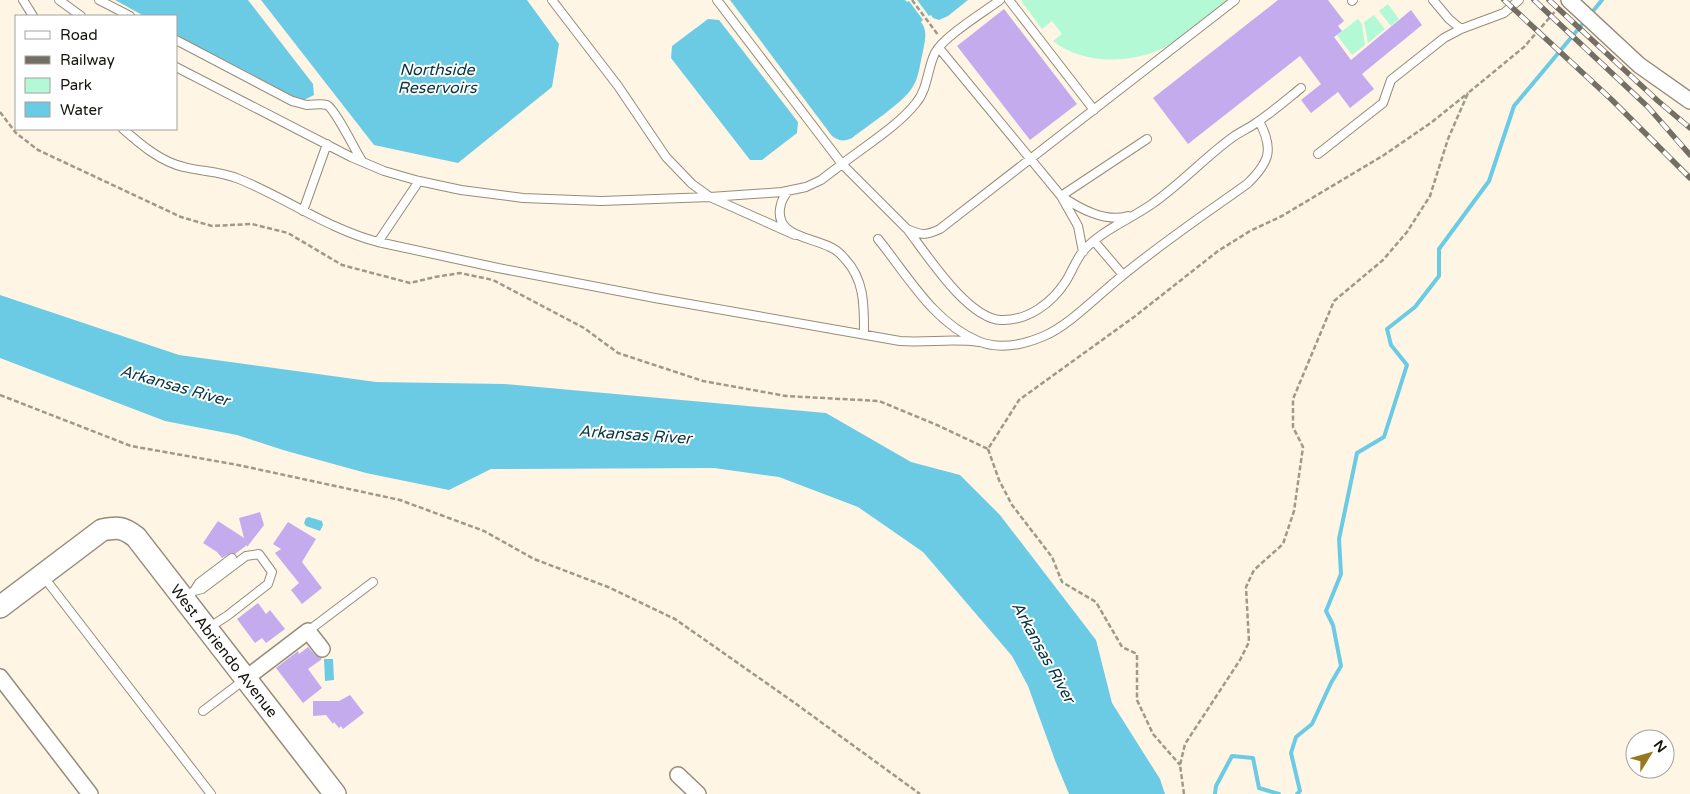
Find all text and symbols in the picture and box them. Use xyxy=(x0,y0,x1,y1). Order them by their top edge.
legend xyxy=(15,15,178,130)
text: Road xyxy=(60,26,98,44)
text: Railway xyxy=(60,51,115,69)
water label: Northside Reservoirs xyxy=(397,60,478,98)
text: Park xyxy=(60,76,92,94)
text: Water xyxy=(60,101,103,119)
water label: Arkansas River xyxy=(118,361,233,412)
water label: Arkansas River xyxy=(578,421,694,449)
street label: West Abriendo Avenue xyxy=(167,581,281,721)
water label: Arkansas River xyxy=(1007,598,1080,708)
north arrow xyxy=(1625,729,1675,779)
text: N xyxy=(1650,737,1670,756)

